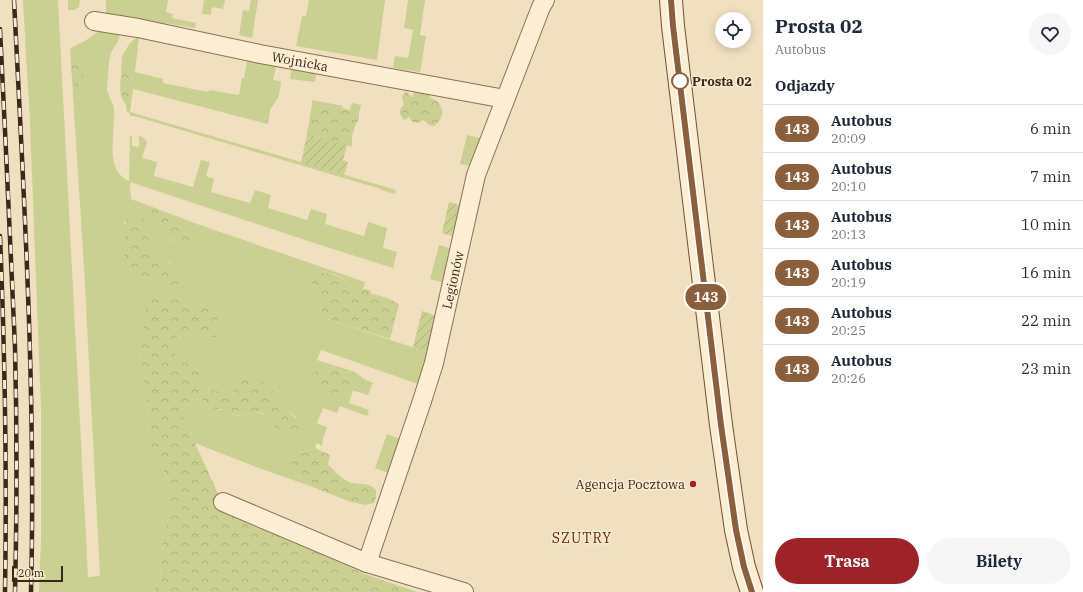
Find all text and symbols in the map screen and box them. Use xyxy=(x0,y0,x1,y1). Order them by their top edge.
map controls xyxy=(715,12,751,48)
button: locate xyxy=(715,12,751,48)
button: heart xyxy=(1029,13,1071,55)
text: Prosta 02 xyxy=(775,14,863,38)
text: Autobus xyxy=(775,41,826,58)
street label: Wojnicka xyxy=(270,48,330,75)
marker: Prosta 02 xyxy=(671,72,689,90)
place label: Prosta 02 xyxy=(692,73,752,90)
text: Odjazdy xyxy=(775,76,835,95)
text: Autobus xyxy=(831,111,892,130)
text: 6 min xyxy=(1030,119,1071,138)
text: 143 xyxy=(784,120,810,138)
text: 20:09 xyxy=(831,130,866,147)
text: Autobus xyxy=(831,159,892,178)
text: 7 min xyxy=(1030,167,1071,186)
text: 143 xyxy=(784,168,810,186)
text: 20:10 xyxy=(831,178,866,195)
text: Autobus xyxy=(831,207,892,226)
text: 10 min xyxy=(1021,215,1071,234)
text: 143 xyxy=(784,216,810,234)
text: 20:13 xyxy=(831,226,866,243)
street label: Legionów xyxy=(438,249,467,311)
text: Autobus xyxy=(831,255,892,274)
text: 16 min xyxy=(1021,263,1071,282)
text: 143 xyxy=(784,264,810,282)
text: 20:19 xyxy=(831,274,866,291)
line badge: 143 xyxy=(683,284,729,310)
text: 143 xyxy=(693,288,719,306)
text: Autobus xyxy=(831,303,892,322)
text: 22 min xyxy=(1021,311,1071,330)
text: 143 xyxy=(784,312,810,330)
text: 20:25 xyxy=(831,322,866,339)
text: Autobus xyxy=(831,351,892,370)
text: 23 min xyxy=(1021,359,1071,378)
text: 143 xyxy=(784,360,810,378)
text: 20:26 xyxy=(831,370,866,387)
place label: Agencja Pocztowa xyxy=(575,476,685,493)
marker: Agencja Pocztowa xyxy=(688,479,698,489)
district label: SZUTRY xyxy=(552,529,612,547)
button: Trasa xyxy=(775,538,919,584)
button: Bilety xyxy=(927,538,1071,584)
scale bar xyxy=(12,564,63,583)
text: 20 m xyxy=(18,566,44,580)

